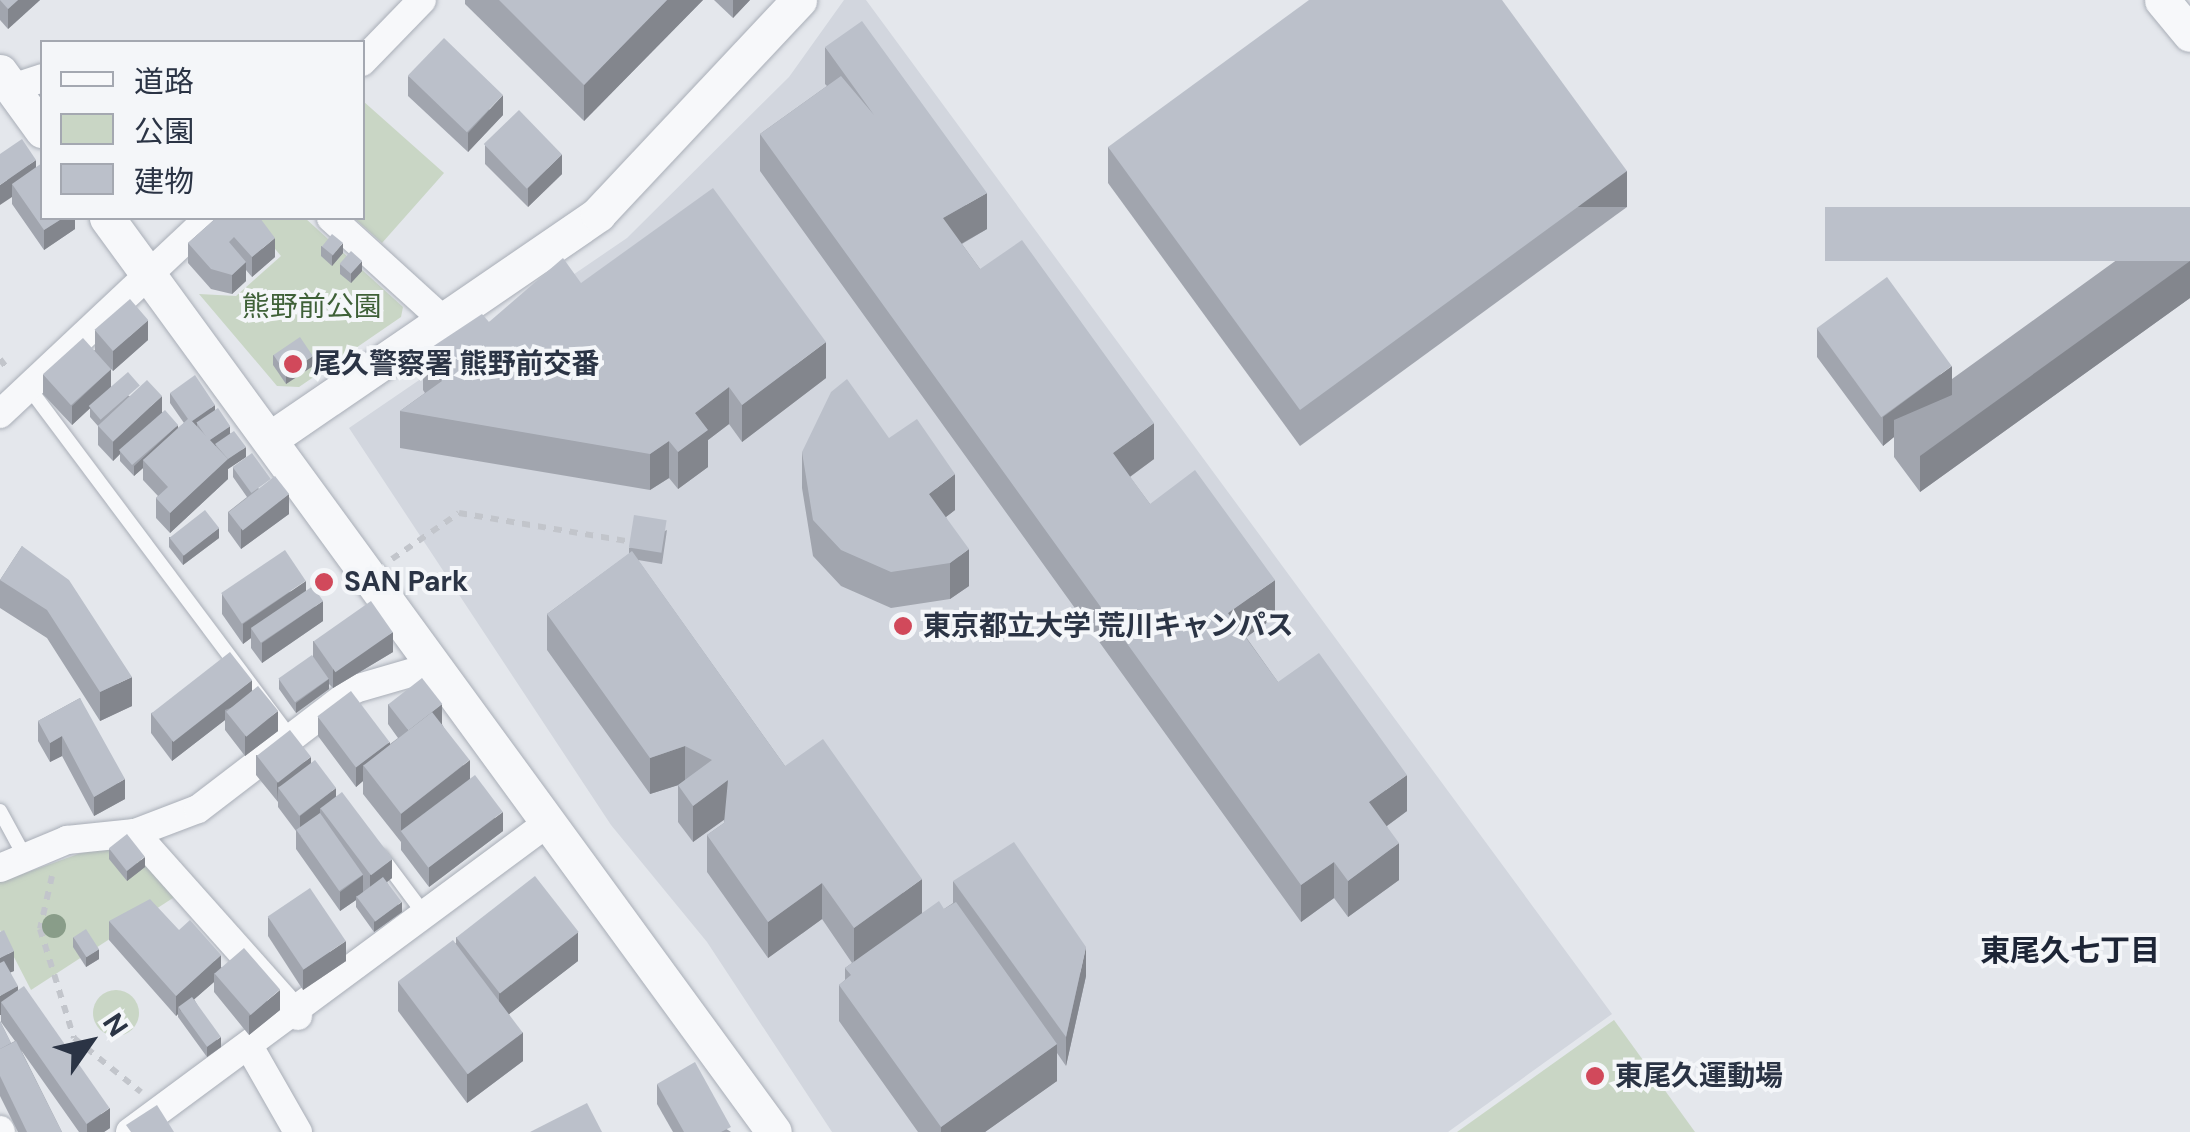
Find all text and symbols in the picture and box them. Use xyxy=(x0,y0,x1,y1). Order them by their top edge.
legend xyxy=(40,40,365,220)
text: 道路 xyxy=(134,62,194,101)
text: 公園 xyxy=(134,112,194,151)
text: 建物 xyxy=(134,162,194,201)
park label: 熊野前公園 xyxy=(242,290,382,324)
place label: 尾久警察署 熊野前交番 xyxy=(313,347,600,381)
marker: 尾久警察署 熊野前交番 xyxy=(282,353,304,375)
place label: SAN Park xyxy=(344,565,468,599)
marker: SAN Park xyxy=(313,571,335,593)
place label: 東京都立大学 荒川キャンパス xyxy=(923,609,1294,643)
marker: 東京都立大学 荒川キャンパス xyxy=(892,615,914,637)
district label: 東尾久七丁目 xyxy=(1980,933,2160,969)
north arrow xyxy=(40,992,140,1092)
text: N xyxy=(94,1006,136,1044)
place label: 東尾久運動場 xyxy=(1615,1059,1783,1093)
marker: 東尾久運動場 xyxy=(1584,1065,1606,1087)

